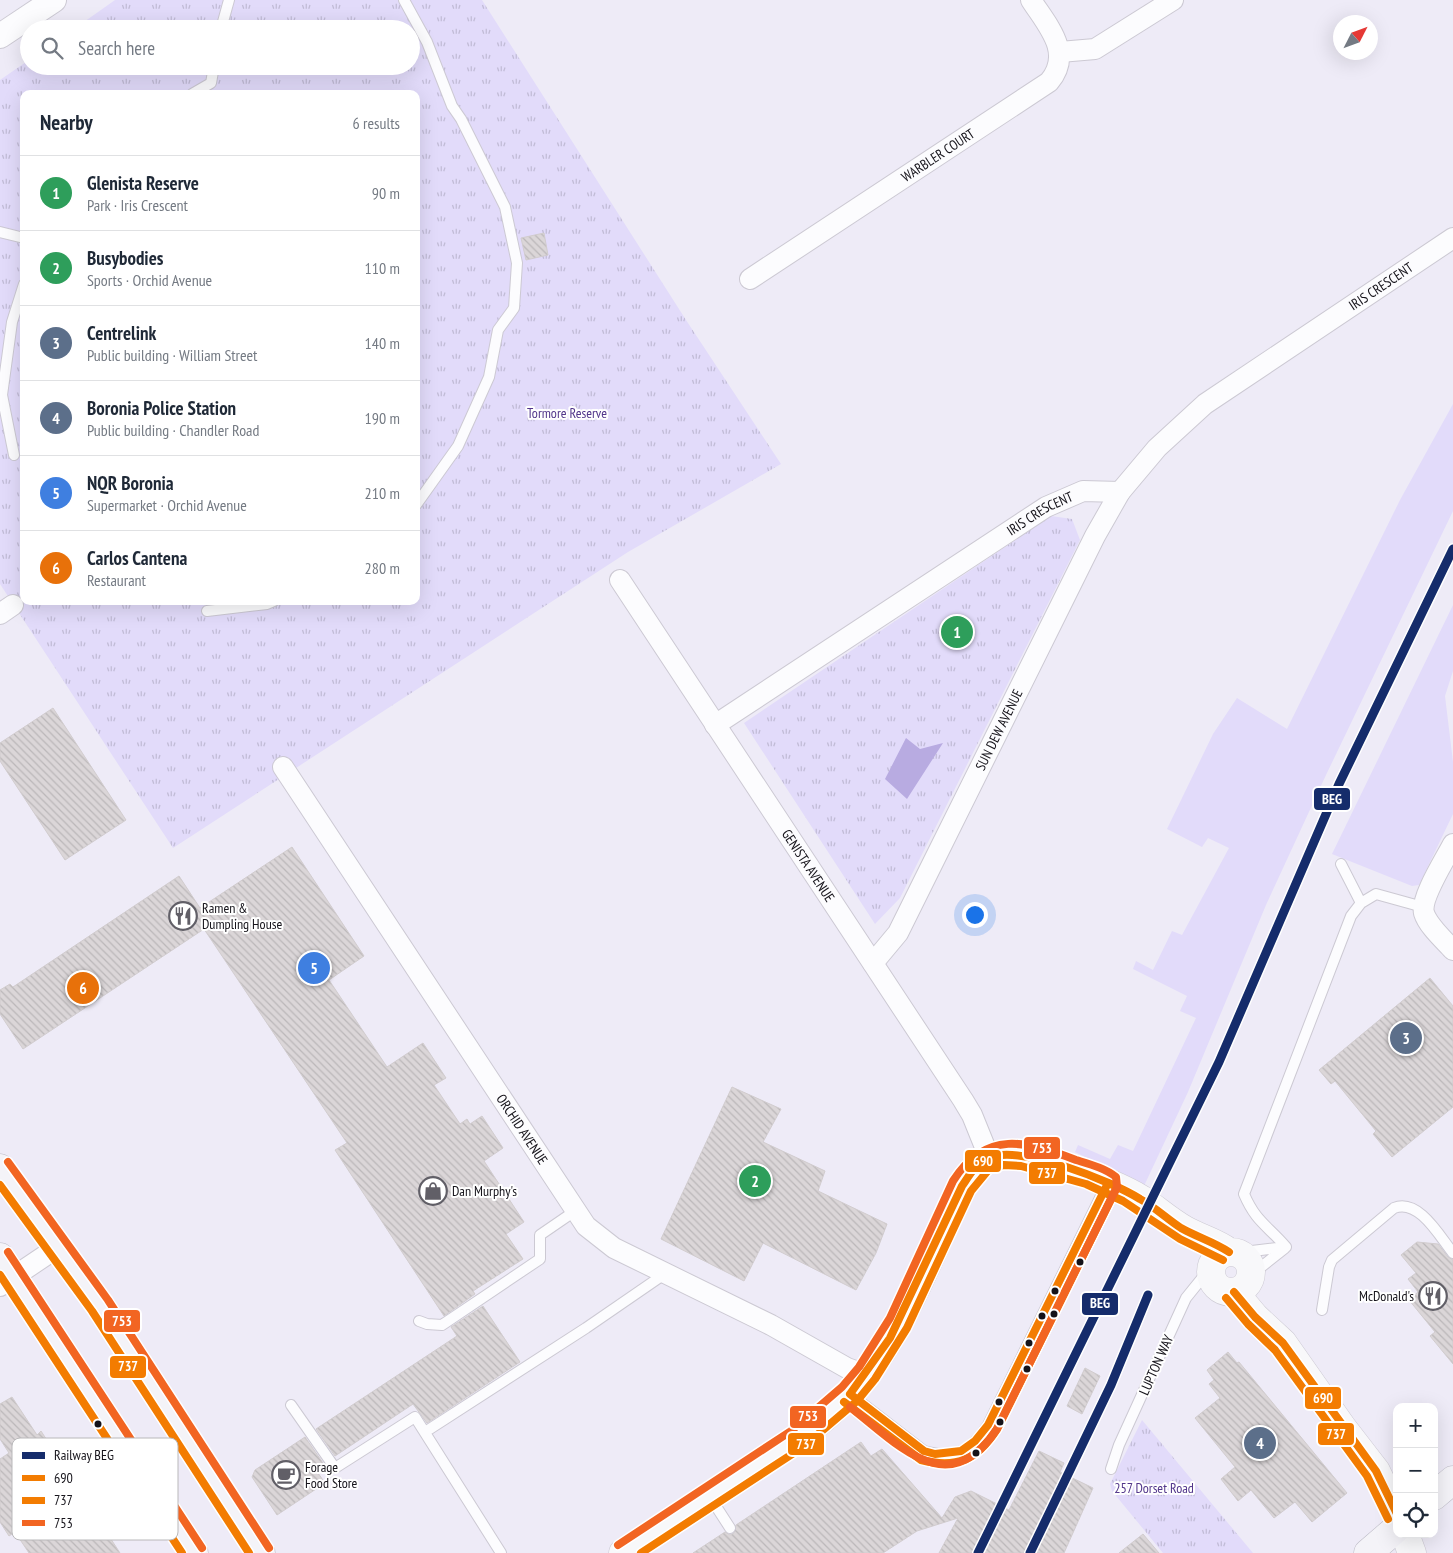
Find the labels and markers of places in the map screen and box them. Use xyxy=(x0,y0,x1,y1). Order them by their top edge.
pin: 1 xyxy=(941,613,973,651)
place label: Ramen & Dumpling House xyxy=(202,899,282,933)
restaurant icon: Ramen & Dumpling House xyxy=(168,901,198,931)
pin: 5 xyxy=(298,949,330,987)
pin: 6 xyxy=(67,969,99,1007)
pin: 3 xyxy=(1390,1019,1422,1057)
pin: 2 xyxy=(739,1162,771,1200)
shop icon: Dan Murphy's xyxy=(418,1176,448,1206)
place label: Dan Murphy's xyxy=(452,1182,517,1200)
unlabelled marker xyxy=(1075,1257,1085,1267)
restaurant icon: McDonald's xyxy=(1418,1281,1448,1311)
unlabelled marker xyxy=(1050,1286,1060,1296)
place label: McDonald's xyxy=(1359,1287,1414,1305)
unlabelled marker xyxy=(1049,1309,1059,1319)
unlabelled marker xyxy=(1037,1311,1047,1321)
unlabelled marker xyxy=(1024,1338,1034,1348)
unlabelled marker xyxy=(1022,1364,1032,1374)
unlabelled marker xyxy=(994,1397,1004,1407)
unlabelled marker xyxy=(995,1417,1005,1427)
unlabelled marker xyxy=(93,1419,103,1429)
pin: 4 xyxy=(1244,1424,1276,1462)
unlabelled marker xyxy=(971,1448,981,1458)
place label: Forage Food Store xyxy=(305,1458,358,1492)
cafe icon: Forage Food Store xyxy=(271,1460,301,1490)

